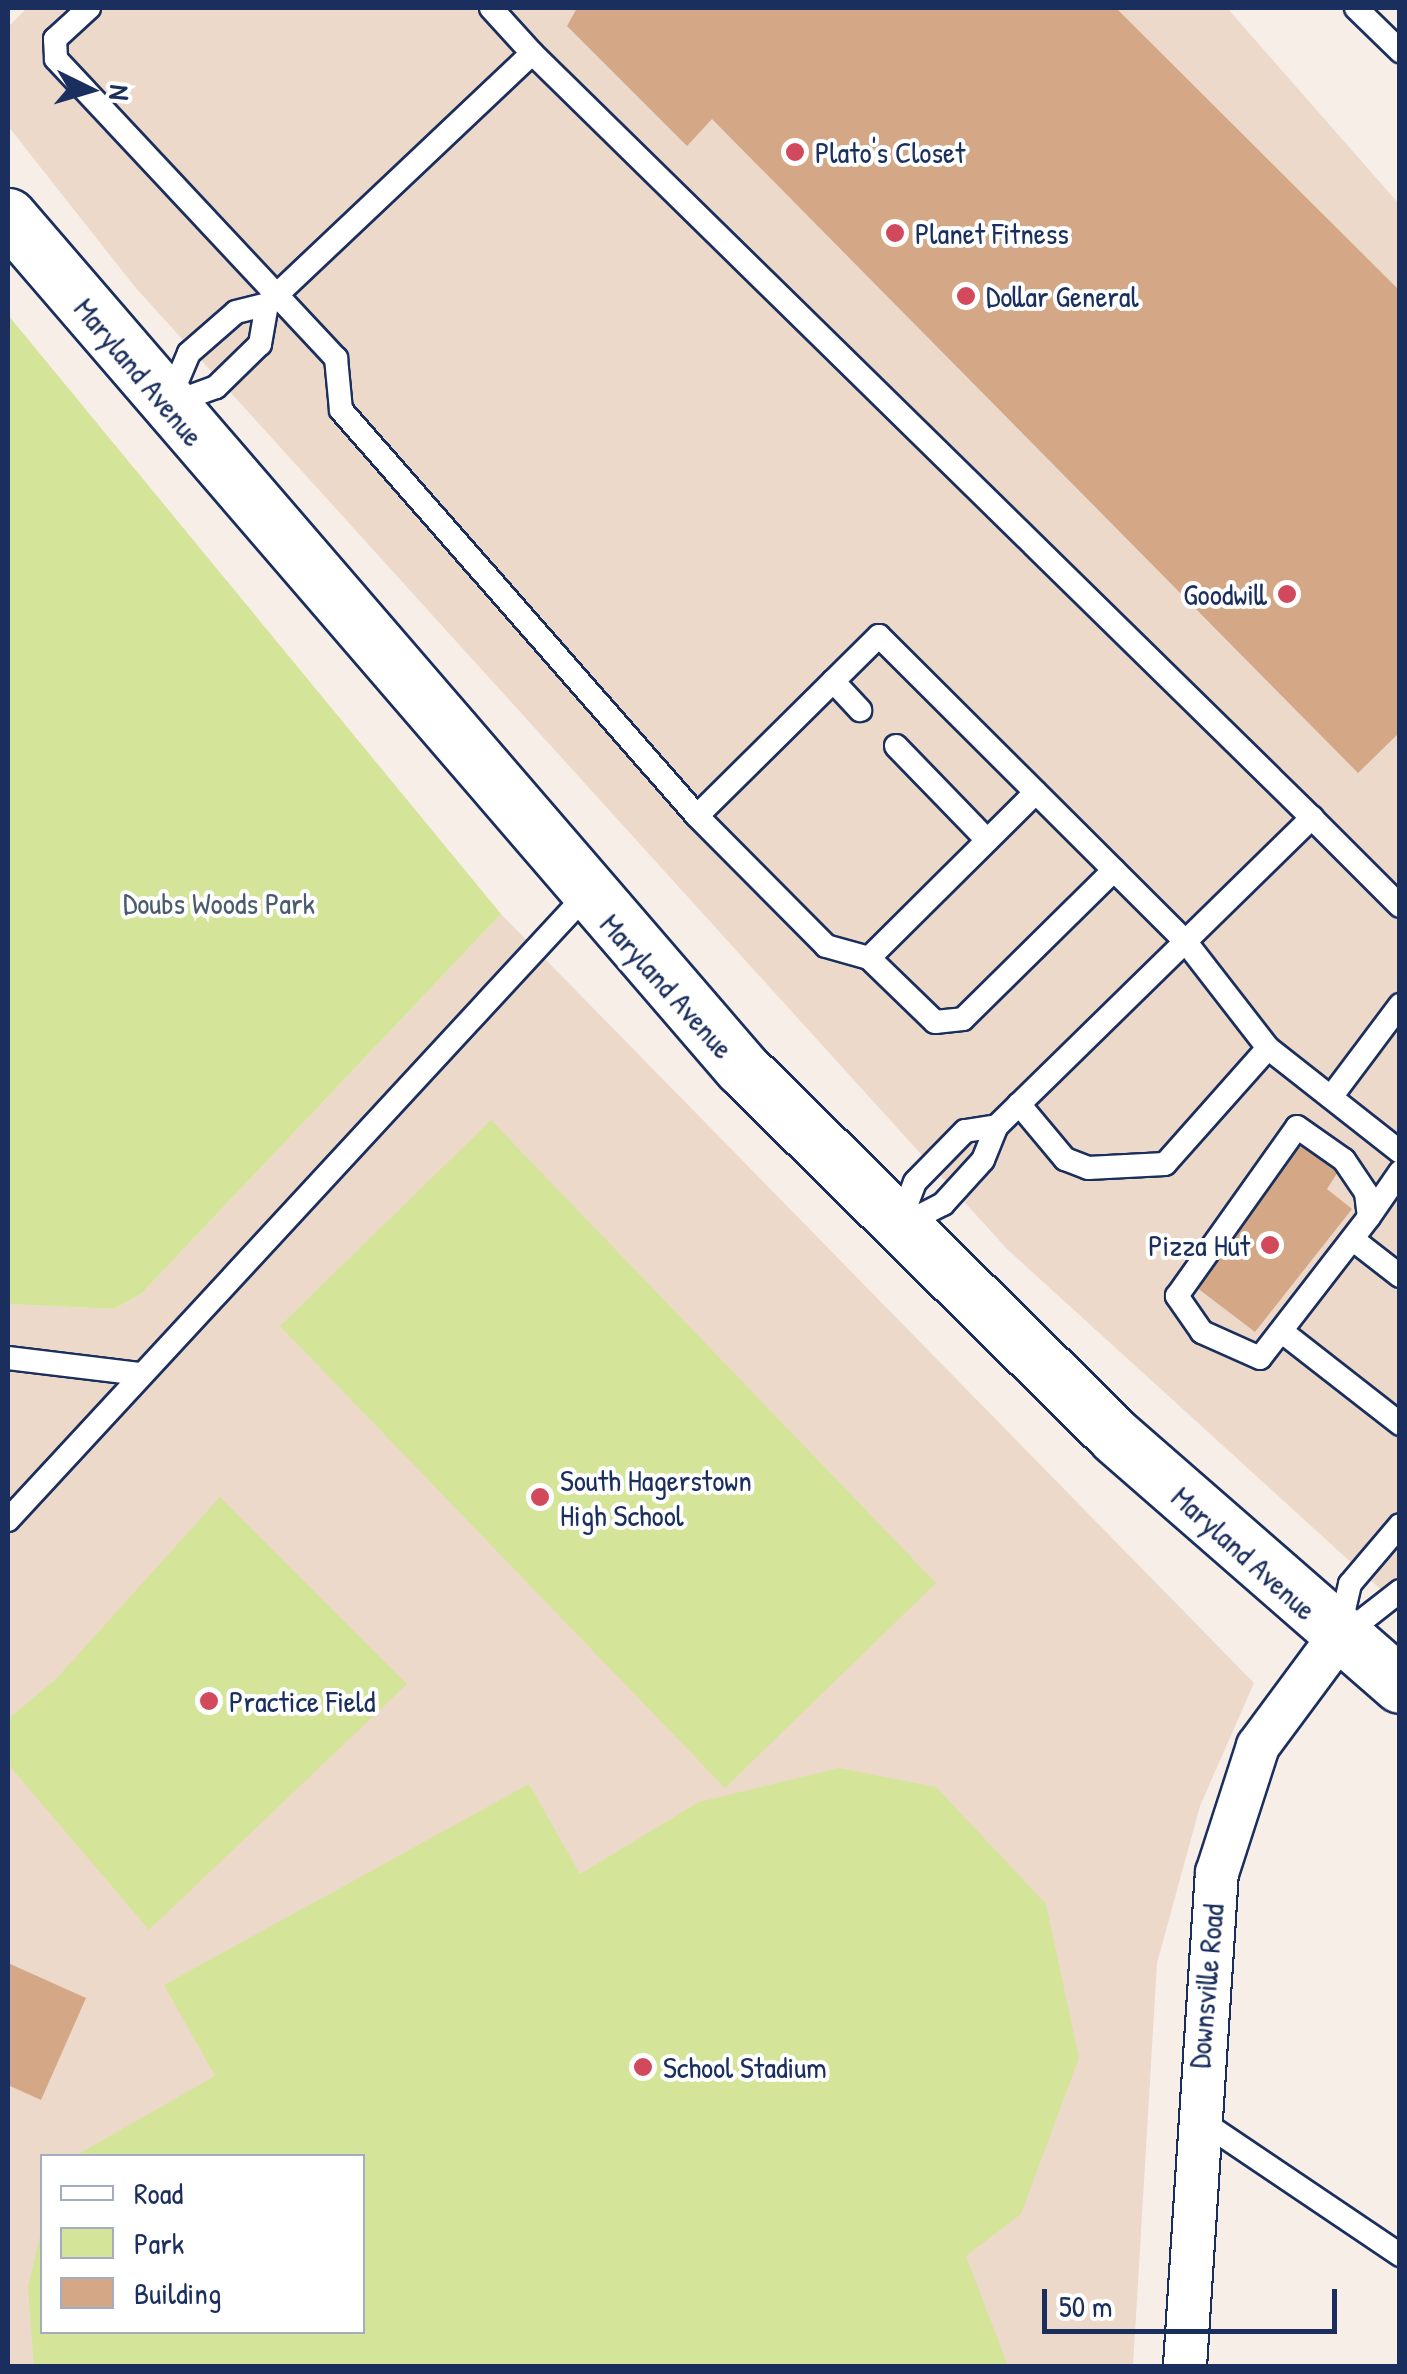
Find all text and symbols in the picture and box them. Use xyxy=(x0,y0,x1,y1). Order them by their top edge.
north arrow xyxy=(40,40,140,140)
text: N xyxy=(100,84,139,102)
place label: Plato's Closet xyxy=(815,134,965,170)
marker: Plato's Closet xyxy=(784,141,806,163)
place label: Planet Fitness xyxy=(915,215,1069,251)
marker: Planet Fitness xyxy=(884,222,906,244)
place label: Dollar General xyxy=(986,278,1139,314)
marker: Dollar General xyxy=(955,285,977,307)
street label: Maryland Avenue xyxy=(67,291,211,453)
place label: Goodwill xyxy=(1183,576,1267,612)
marker: Goodwill xyxy=(1276,583,1298,605)
park label: Doubs Woods Park xyxy=(123,885,315,921)
street label: Maryland Avenue xyxy=(593,906,741,1066)
place label: Pizza Hut xyxy=(1148,1227,1250,1263)
marker: Pizza Hut xyxy=(1259,1234,1281,1256)
place label: South Hagerstown High School xyxy=(560,1462,752,1532)
street label: Maryland Avenue xyxy=(1164,1479,1324,1627)
marker: South Hagerstown High School xyxy=(529,1486,551,1508)
place label: Practice Field xyxy=(229,1683,375,1719)
marker: Practice Field xyxy=(198,1690,220,1712)
street label: Downsville Road xyxy=(1181,1902,1231,2070)
place label: School Stadium xyxy=(663,2049,827,2085)
marker: School Stadium xyxy=(632,2056,654,2078)
legend xyxy=(40,2154,365,2334)
text: Road xyxy=(134,2173,183,2213)
text: Park xyxy=(134,2223,184,2263)
scale bar xyxy=(1047,2269,1342,2331)
text: Building xyxy=(134,2273,221,2313)
text: 50 m xyxy=(1059,2286,1112,2326)

